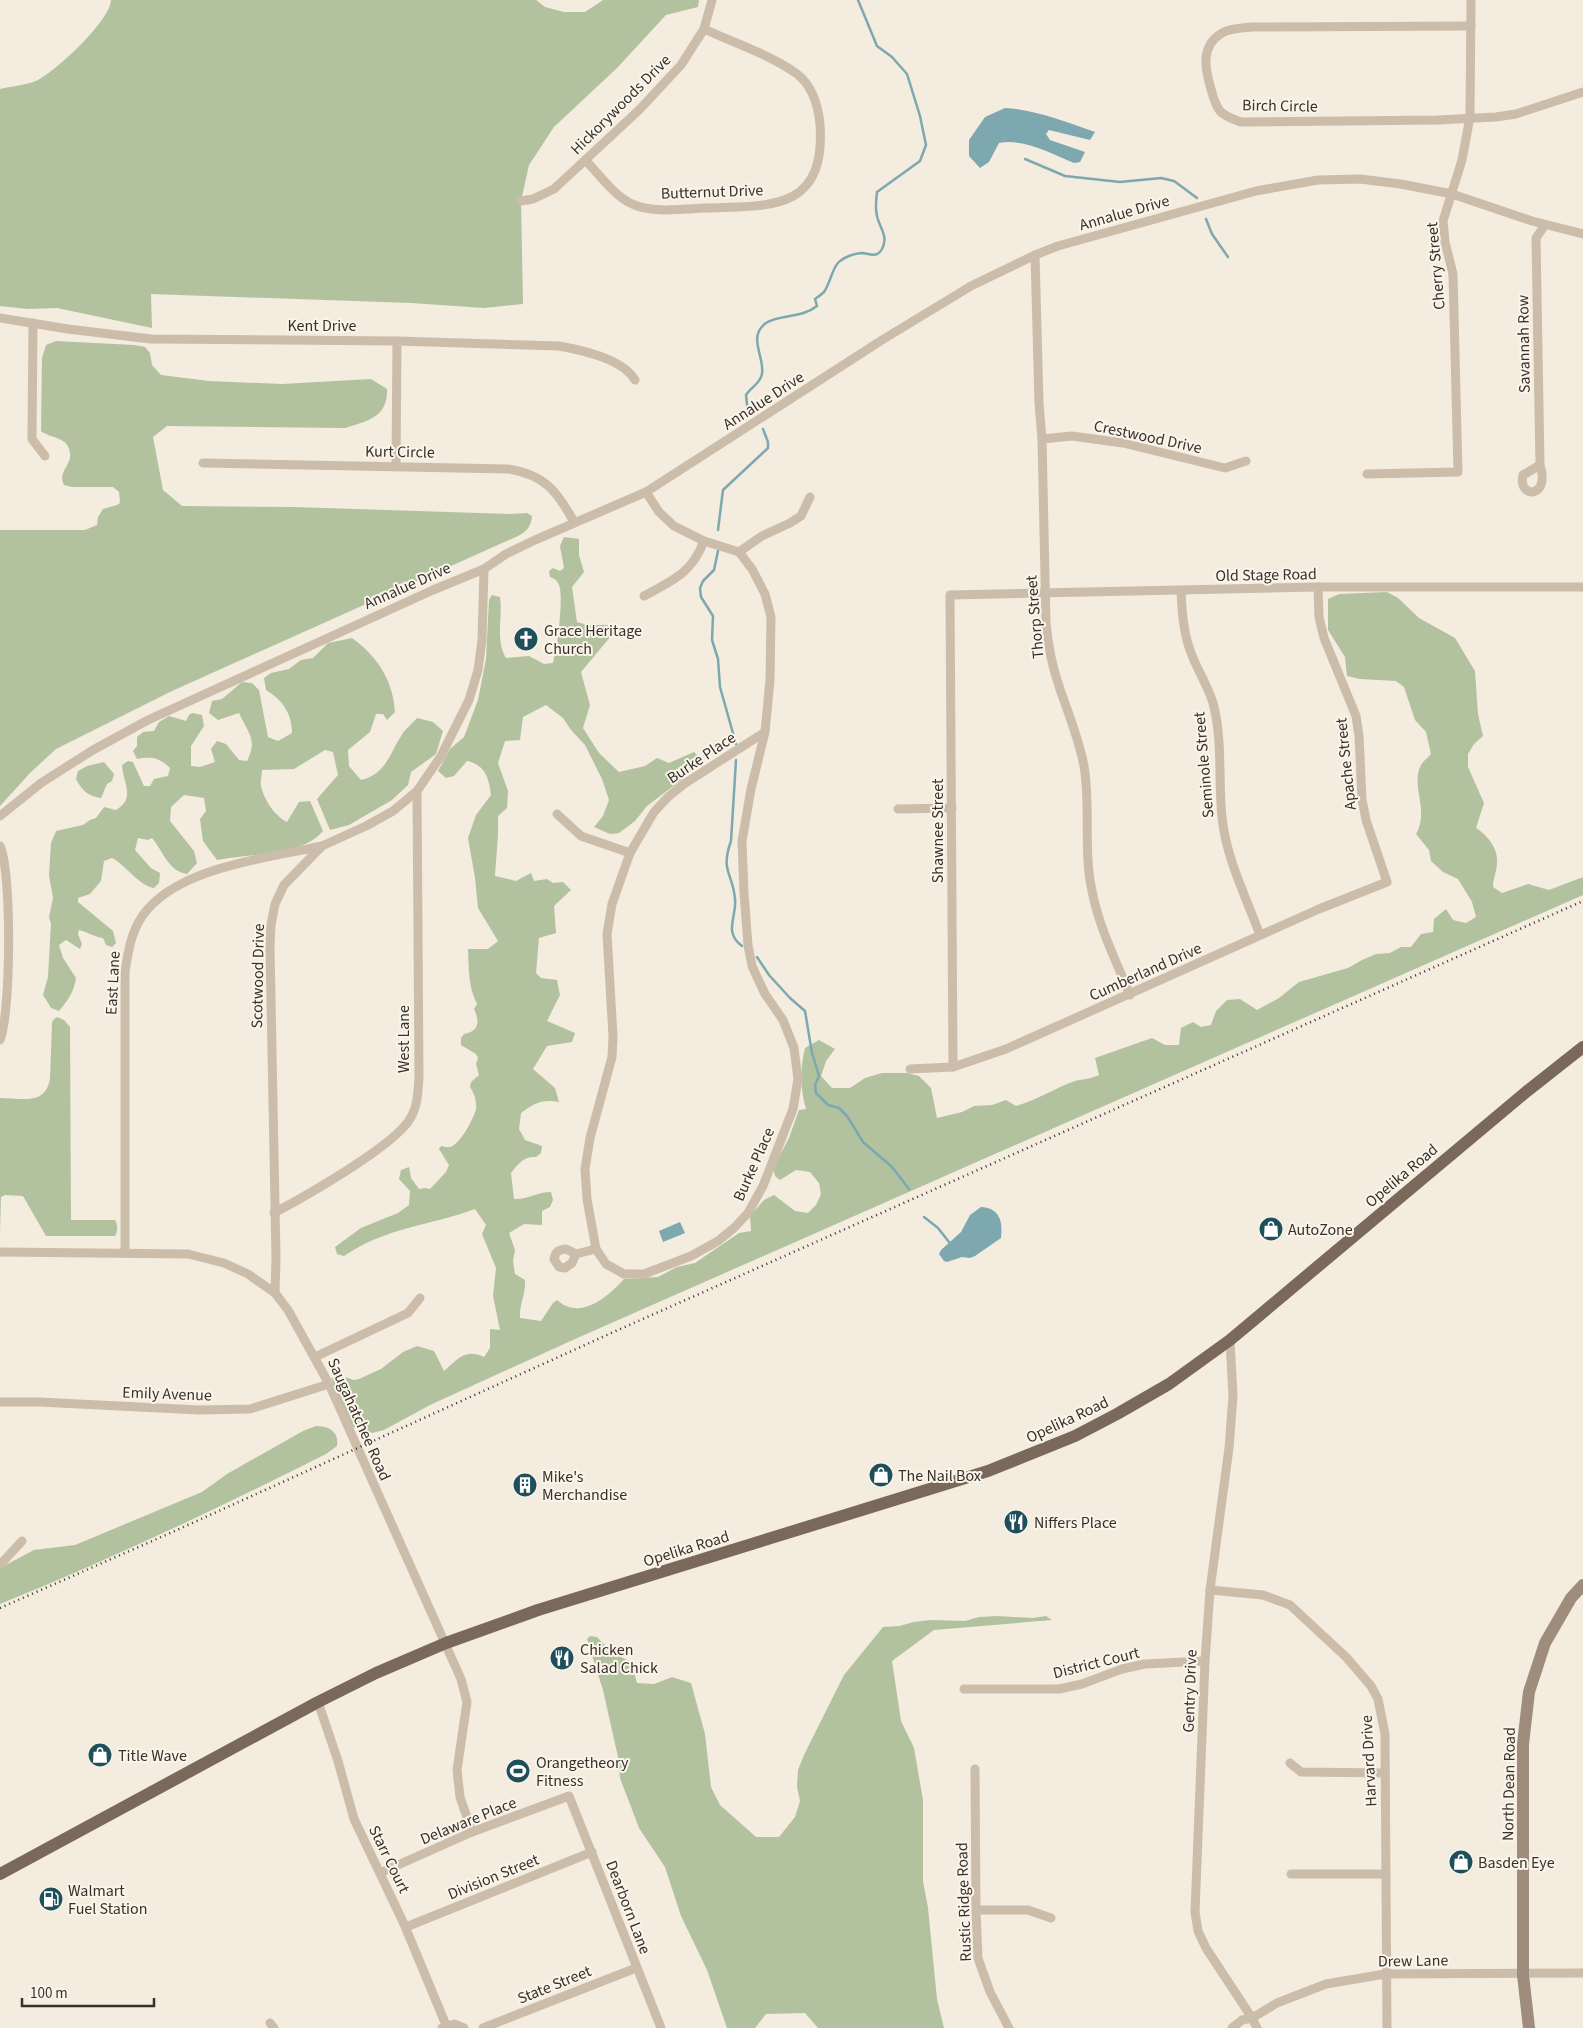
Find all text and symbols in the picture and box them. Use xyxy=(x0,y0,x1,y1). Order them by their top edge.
street label: Hickorywoods Drive xyxy=(566,50,676,160)
street label: Birch Circle xyxy=(1242,94,1318,118)
street label: Butternut Drive xyxy=(660,179,764,205)
street label: Annalue Drive xyxy=(1077,190,1172,236)
street label: Cherry Street xyxy=(1421,221,1451,311)
street label: Savannah Row xyxy=(1512,294,1536,393)
street label: Kent Drive xyxy=(287,315,357,337)
street label: Annalue Drive xyxy=(719,366,809,435)
street label: Crestwood Drive xyxy=(1092,415,1204,459)
street label: Kurt Circle xyxy=(365,440,435,464)
street label: Annalue Drive xyxy=(361,557,454,615)
street label: Old Stage Road xyxy=(1215,563,1317,587)
street label: Thorp Street xyxy=(1020,574,1050,660)
place label: Grace Heritage Church xyxy=(544,620,642,660)
church icon: Grace Heritage Church xyxy=(513,626,539,652)
street label: Seminole Street xyxy=(1188,710,1220,819)
street label: Apache Street xyxy=(1330,716,1362,811)
street label: Burke Place xyxy=(663,727,740,789)
street label: Shawnee Street xyxy=(927,778,949,883)
street label: Scotwood Drive xyxy=(246,923,270,1029)
street label: Cumberland Drive xyxy=(1086,937,1205,1007)
street label: East Lane xyxy=(100,950,126,1016)
street label: West Lane xyxy=(393,1005,415,1073)
street label: Burke Place xyxy=(728,1124,780,1205)
street label: Opelika Road xyxy=(1361,1139,1443,1213)
shop icon: AutoZone xyxy=(1258,1216,1284,1242)
place label: AutoZone xyxy=(1288,1219,1353,1241)
street label: Saugahatchee Road xyxy=(322,1354,396,1484)
street label: Emily Avenue xyxy=(122,1381,212,1407)
street label: Opelika Road xyxy=(1023,1391,1112,1449)
shop icon: The Nail Box xyxy=(868,1462,894,1488)
place label: The Nail Box xyxy=(898,1465,981,1487)
place label: Mike's Merchandise xyxy=(542,1466,627,1506)
building icon: Mike's Merchandise xyxy=(512,1472,538,1498)
restaurant icon: Niffers Place xyxy=(1003,1509,1029,1535)
place label: Niffers Place xyxy=(1034,1512,1117,1534)
street label: Opelika Road xyxy=(641,1525,732,1572)
place label: Chicken Salad Chick xyxy=(580,1639,658,1679)
street label: District Court xyxy=(1051,1641,1142,1684)
restaurant icon: Chicken Salad Chick xyxy=(549,1645,575,1671)
street label: Gentry Drive xyxy=(1178,1649,1202,1733)
street label: Harvard Drive xyxy=(1356,1714,1382,1807)
street label: North Dean Road xyxy=(1497,1727,1521,1841)
shop icon: Title Wave xyxy=(87,1742,113,1768)
place label: Title Wave xyxy=(118,1745,187,1767)
place label: Orangetheory Fitness xyxy=(536,1752,629,1792)
sports icon: Orangetheory Fitness xyxy=(505,1758,531,1784)
street label: Delaware Place xyxy=(417,1792,520,1850)
street label: Starr Court xyxy=(363,1822,415,1898)
street label: Rustic Ridge Road xyxy=(951,1842,977,1962)
street label: Division Street xyxy=(444,1848,543,1905)
shop icon: Basden Eye xyxy=(1448,1849,1474,1875)
place label: Basden Eye xyxy=(1478,1852,1555,1874)
street label: Dearborn Lane xyxy=(600,1857,656,1957)
place label: Walmart Fuel Station xyxy=(68,1880,147,1920)
fuel station icon: Walmart Fuel Station xyxy=(38,1886,64,1912)
street label: Drew Lane xyxy=(1378,1949,1449,1973)
street label: State Street xyxy=(514,1960,595,2010)
scale bar xyxy=(22,1976,155,2008)
text: 100 m xyxy=(30,1983,68,2004)

